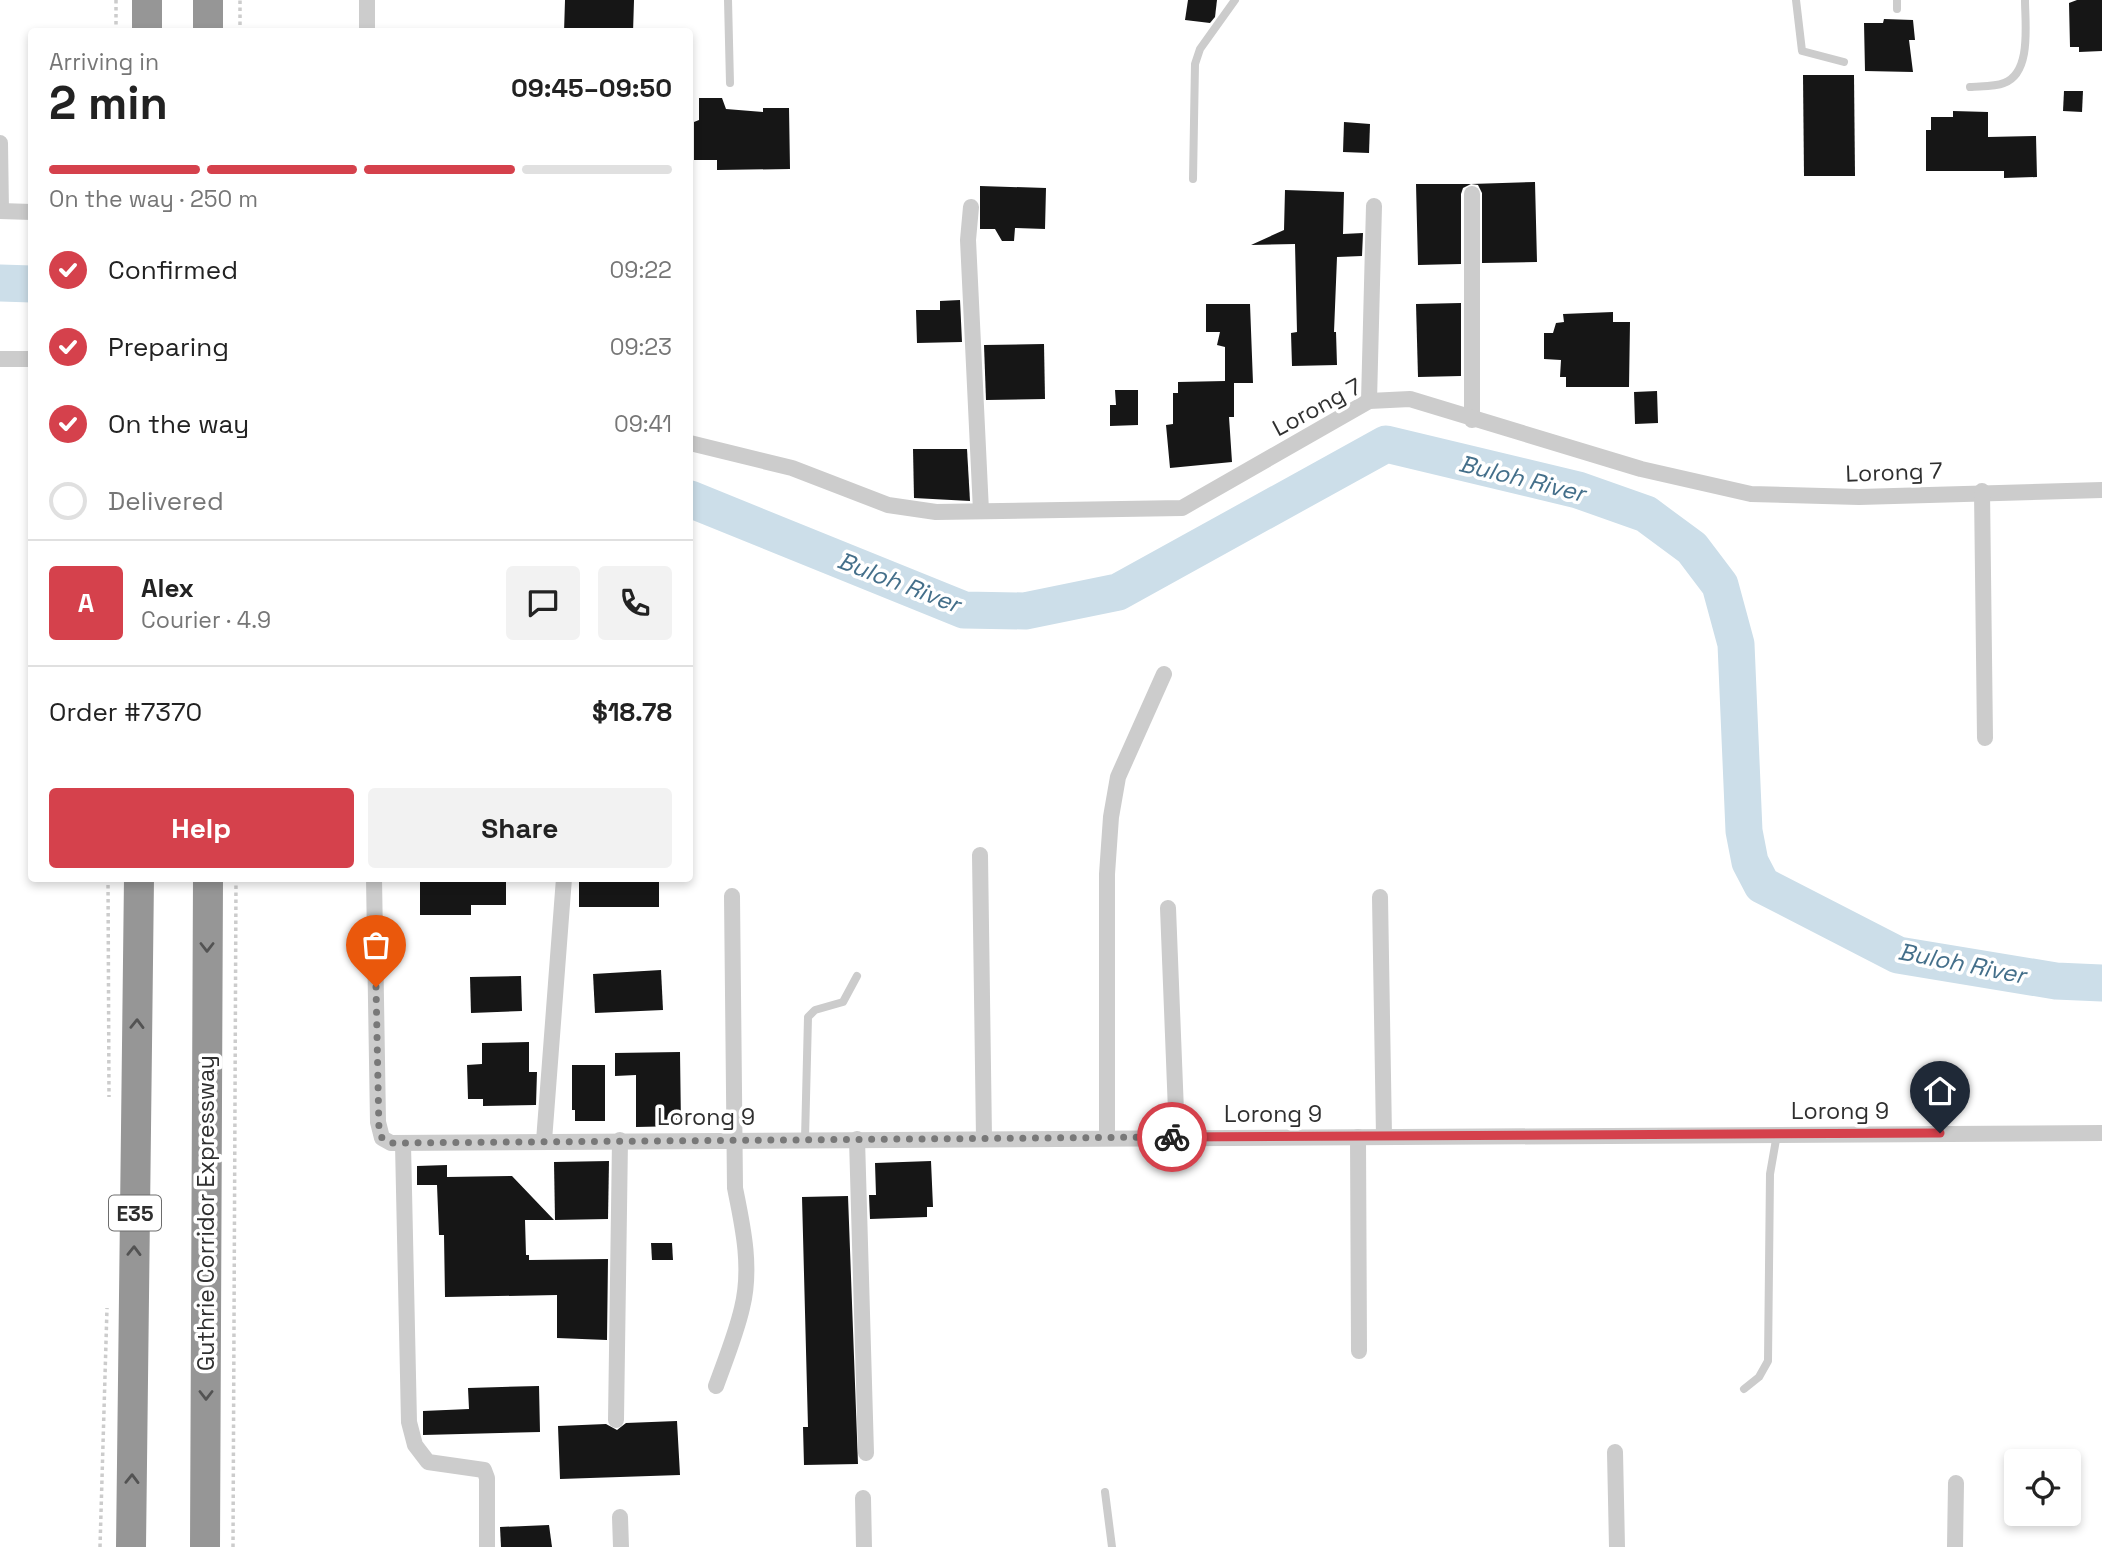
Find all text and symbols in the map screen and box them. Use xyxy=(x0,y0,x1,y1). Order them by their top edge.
text: Arriving in xyxy=(49,47,159,77)
text: 09:45–09:50 xyxy=(511,71,672,105)
text: 2 min xyxy=(49,74,168,132)
text: On the way · 250 m xyxy=(49,184,258,214)
icon: check xyxy=(49,251,87,289)
text: Confirmed xyxy=(108,253,238,287)
text: 09:22 xyxy=(610,255,672,285)
icon: check xyxy=(49,328,87,366)
text: Preparing xyxy=(108,330,229,364)
text: 09:23 xyxy=(610,332,672,362)
street label: Lorong 7 xyxy=(1267,371,1367,443)
icon: check xyxy=(49,405,87,443)
text: On the way xyxy=(108,407,249,441)
text: 09:41 xyxy=(614,409,672,439)
water label: Buloh River xyxy=(1456,447,1591,509)
street label: Lorong 7 xyxy=(1845,455,1943,489)
text: Delivered xyxy=(108,484,224,518)
water label: Buloh River xyxy=(833,544,967,621)
button: chat xyxy=(506,566,580,640)
button: phone xyxy=(598,566,672,640)
text: Alex xyxy=(141,571,194,605)
text: A xyxy=(78,586,94,620)
text: Courier · 4.9 xyxy=(141,605,271,635)
text: Order #7370 xyxy=(49,695,202,729)
text: $18.78 xyxy=(592,695,672,729)
button: Help xyxy=(49,788,354,868)
button: Share xyxy=(368,788,672,868)
pin xyxy=(346,915,406,987)
icon: bag xyxy=(357,926,395,964)
water label: Buloh River xyxy=(1896,935,2031,991)
one-way arrow xyxy=(199,942,215,952)
one-way arrow xyxy=(129,1018,145,1029)
street label: Guthrie Corridor Expressway xyxy=(191,1055,221,1371)
pin xyxy=(1910,1061,1970,1133)
icon: home xyxy=(1921,1072,1959,1110)
street label: Lorong 9 xyxy=(1791,1096,1889,1126)
street label: Lorong 9 xyxy=(1224,1099,1322,1129)
street label: Lorong 9 xyxy=(657,1102,755,1132)
courier xyxy=(1137,1102,1207,1172)
icon: bike xyxy=(1153,1118,1191,1156)
road number: E35 xyxy=(109,1196,161,1230)
one-way arrow xyxy=(127,1246,142,1257)
one-way arrow xyxy=(198,1390,214,1400)
map controls xyxy=(2004,1449,2081,1526)
button: locate xyxy=(2004,1449,2081,1526)
one-way arrow xyxy=(124,1473,140,1484)

